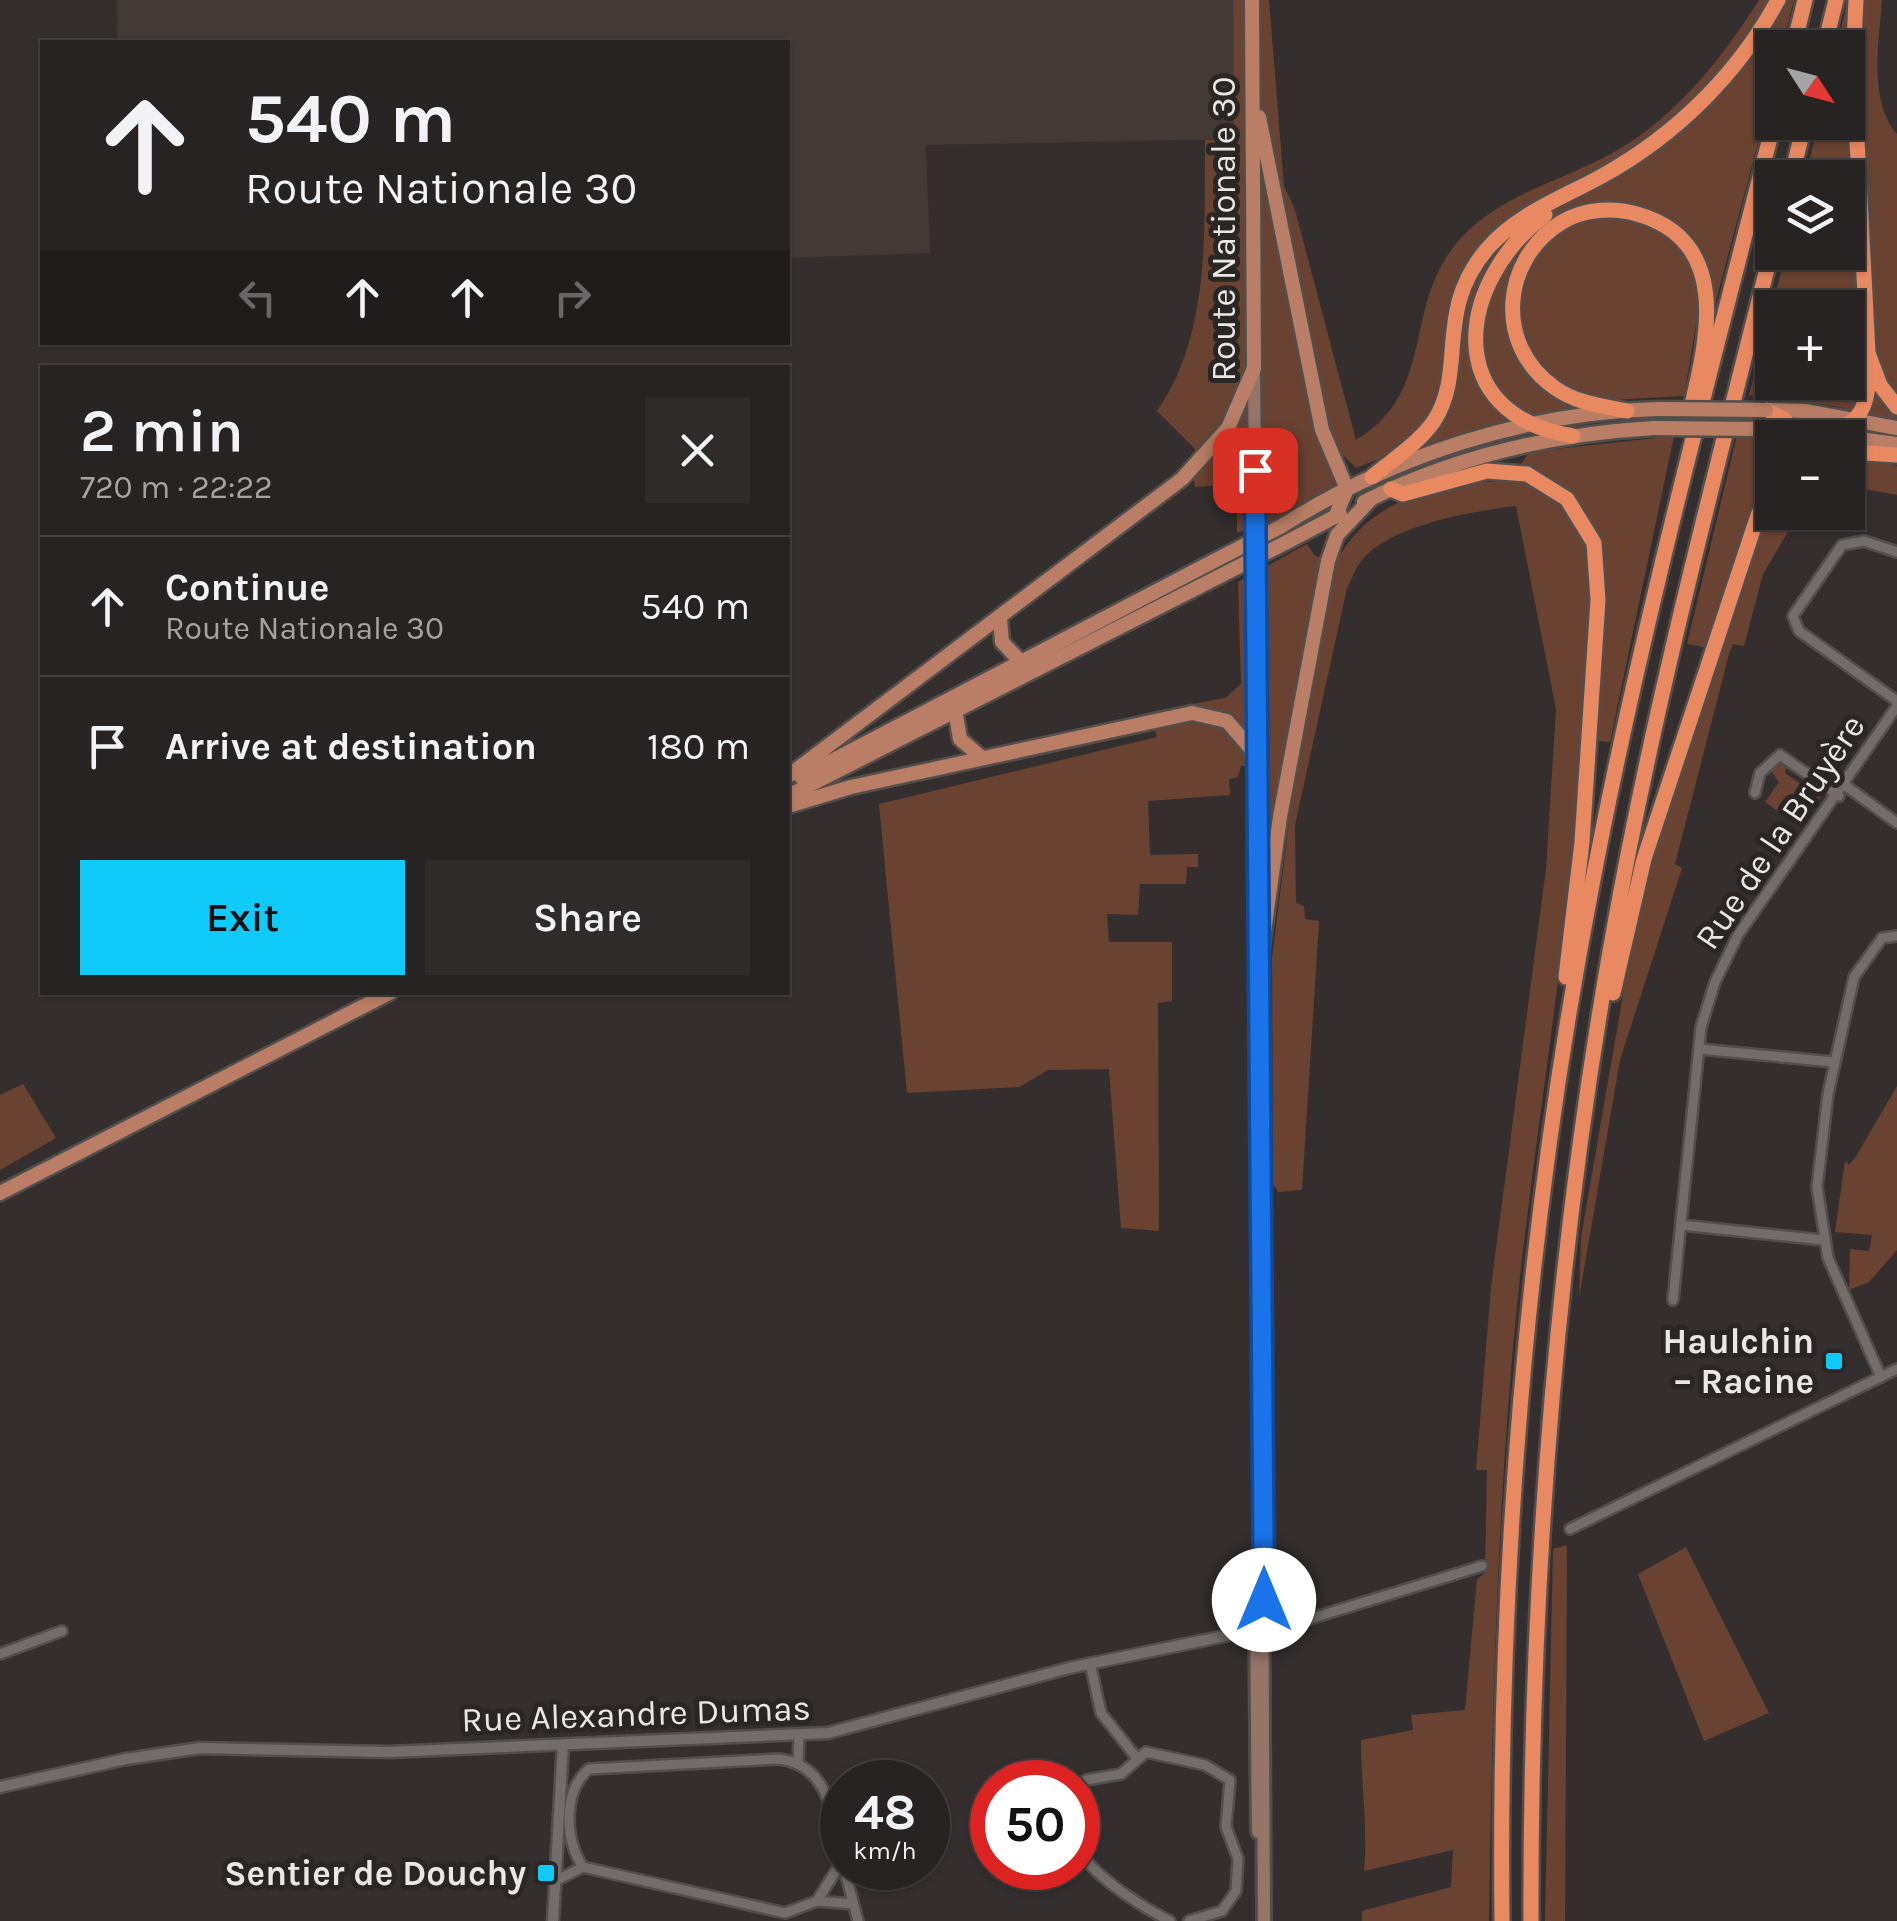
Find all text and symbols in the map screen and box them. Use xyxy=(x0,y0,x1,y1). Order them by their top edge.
north arrow xyxy=(1755,30,1865,140)
map controls xyxy=(1755,30,1865,530)
street label: Route Nationale 30 xyxy=(1203,76,1244,382)
text: 540 m xyxy=(245,78,456,160)
icon: ahead xyxy=(80,80,210,210)
button: layers xyxy=(1755,160,1865,270)
text: Route Nationale 30 xyxy=(245,162,637,214)
icon: left xyxy=(230,270,285,325)
icon: ahead xyxy=(335,270,390,325)
icon: ahead xyxy=(440,270,495,325)
icon: right xyxy=(545,270,600,325)
button: + xyxy=(1755,290,1865,400)
text: 2 min xyxy=(80,396,244,466)
button: close xyxy=(645,398,750,503)
button: − xyxy=(1755,420,1865,530)
pin xyxy=(1213,428,1298,513)
icon: arrive xyxy=(1228,443,1283,498)
text: 720 m · 22:22 xyxy=(80,469,273,506)
text: Continue xyxy=(165,565,329,610)
icon: ahead xyxy=(80,579,135,634)
text: 540 m xyxy=(640,584,750,629)
text: Route Nationale 30 xyxy=(165,610,444,647)
street label: Rue de la Bruyère xyxy=(1686,707,1874,957)
icon: arrive xyxy=(80,719,135,774)
text: Arrive at destination xyxy=(165,724,537,769)
text: 180 m xyxy=(647,724,750,769)
button: Exit xyxy=(80,860,405,975)
button: Share xyxy=(425,860,750,975)
place label: Haulchin – Racine xyxy=(1663,1321,1814,1402)
marker: Haulchin – Racine xyxy=(1823,1350,1845,1372)
position arrow xyxy=(1212,1548,1316,1652)
street label: Rue Alexandre Dumas xyxy=(461,1687,811,1741)
speed limit sign: 50 xyxy=(970,1760,1100,1890)
text: 48 xyxy=(854,1783,916,1842)
text: km/h xyxy=(853,1836,917,1865)
place label: Sentier de Douchy xyxy=(224,1853,526,1895)
marker: Sentier de Douchy xyxy=(535,1862,557,1884)

